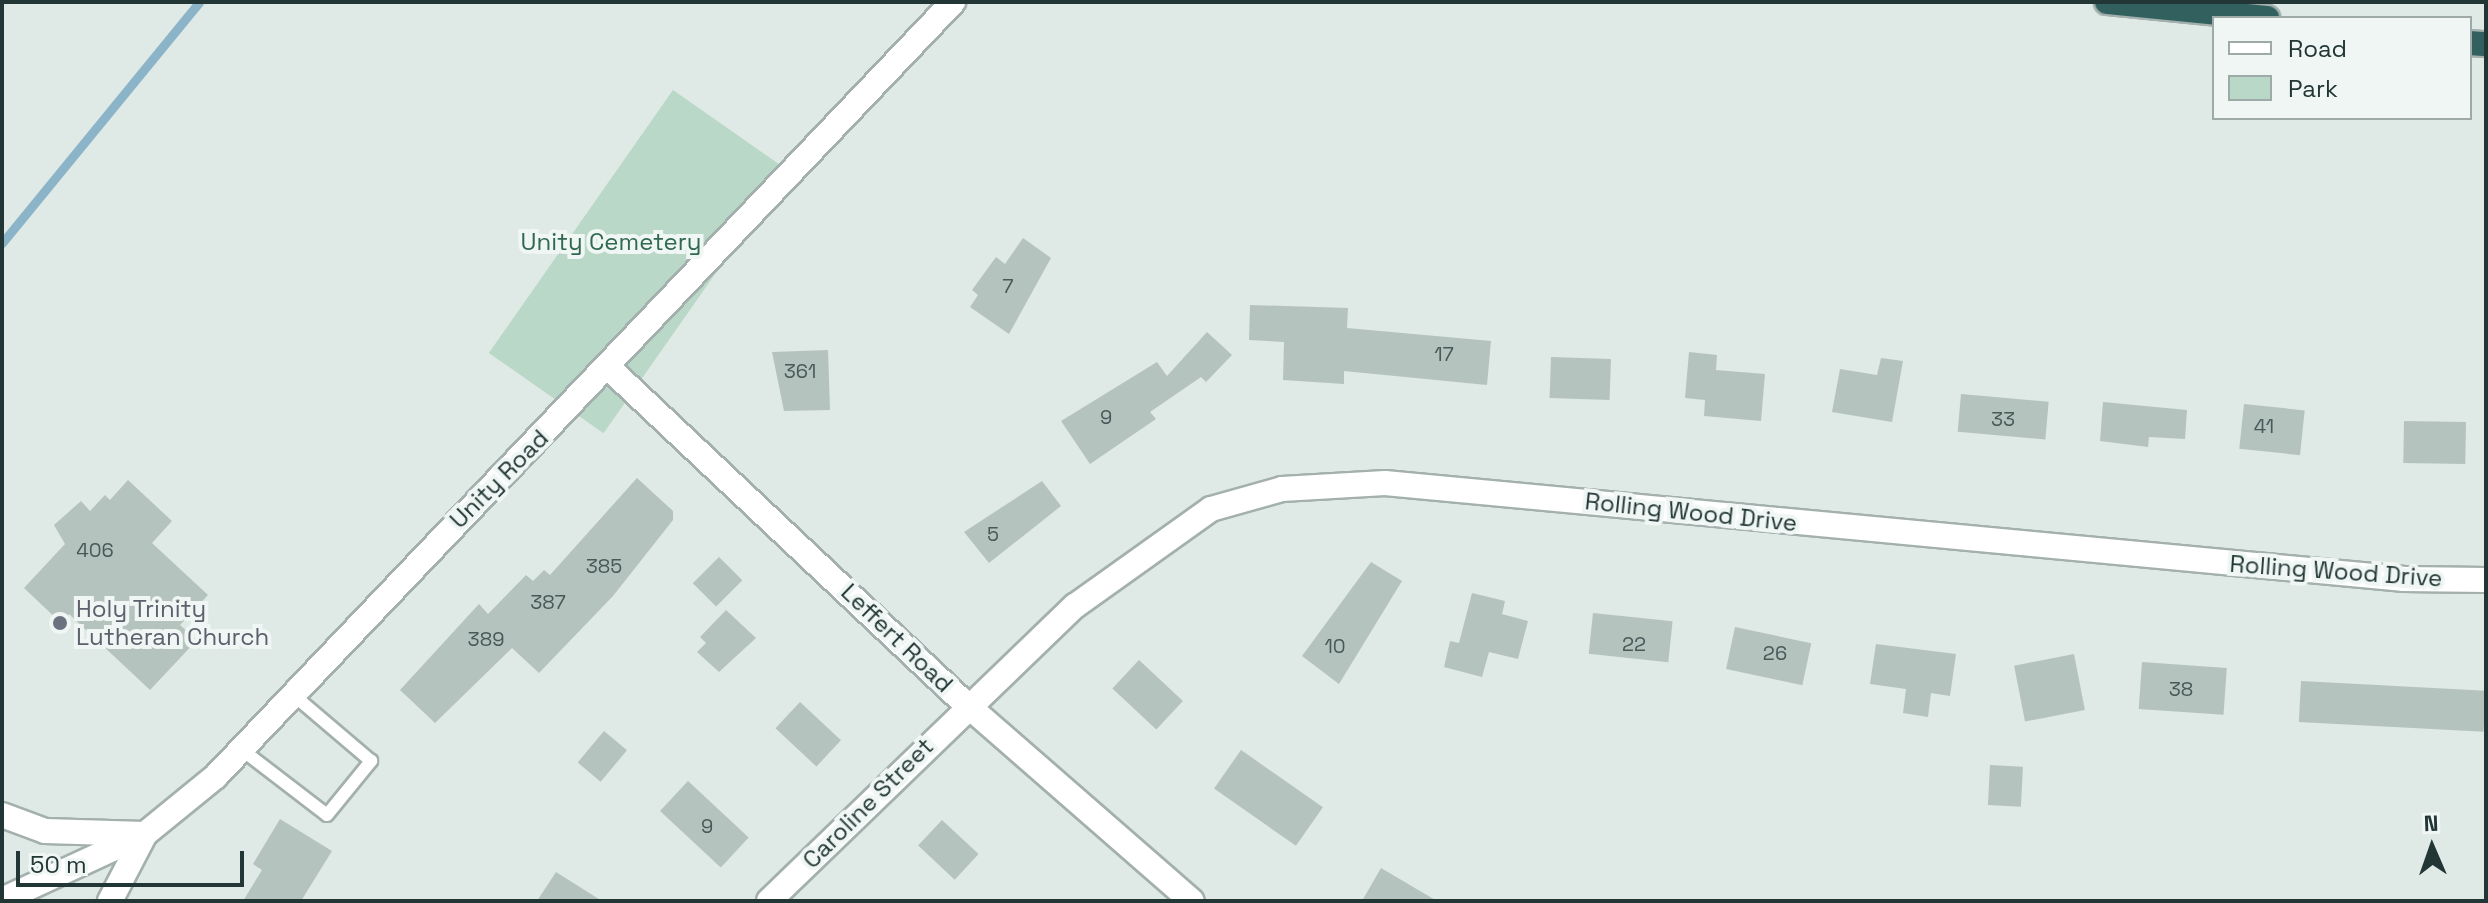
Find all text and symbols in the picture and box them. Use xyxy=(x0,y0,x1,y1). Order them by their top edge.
legend xyxy=(2212,16,2472,120)
text: Road xyxy=(2288,33,2347,64)
text: Park xyxy=(2288,73,2338,104)
park label: Unity Cemetery xyxy=(520,228,702,256)
house number: 7 xyxy=(1002,274,1014,298)
house number: 17 xyxy=(1434,342,1454,366)
house number: 361 xyxy=(784,359,816,383)
house number: 9 xyxy=(1100,405,1112,429)
house number: 33 xyxy=(1991,407,2015,431)
house number: 41 xyxy=(2254,414,2274,438)
street label: Unity Road xyxy=(444,424,554,534)
street label: Rolling Wood Drive xyxy=(1583,487,1799,537)
house number: 5 xyxy=(987,522,999,546)
house number: 406 xyxy=(76,538,114,562)
street label: Rolling Wood Drive xyxy=(2229,549,2443,593)
house number: 385 xyxy=(586,554,622,578)
street label: Leffert Road xyxy=(835,578,959,698)
house number: 387 xyxy=(530,590,566,614)
place label: Holy Trinity Lutheran Church xyxy=(76,595,269,651)
marker: Holy Trinity Lutheran Church xyxy=(51,614,69,632)
house number: 389 xyxy=(468,627,504,651)
house number: 22 xyxy=(1622,632,1646,656)
house number: 10 xyxy=(1324,634,1346,658)
house number: 26 xyxy=(1763,641,1787,665)
house number: 38 xyxy=(2169,677,2193,701)
street label: Caroline Street xyxy=(797,732,939,874)
north arrow xyxy=(2392,807,2472,887)
text: N xyxy=(2423,809,2439,837)
house number: 9 xyxy=(701,814,713,838)
scale bar xyxy=(20,835,248,885)
text: 50 m xyxy=(30,849,87,880)

